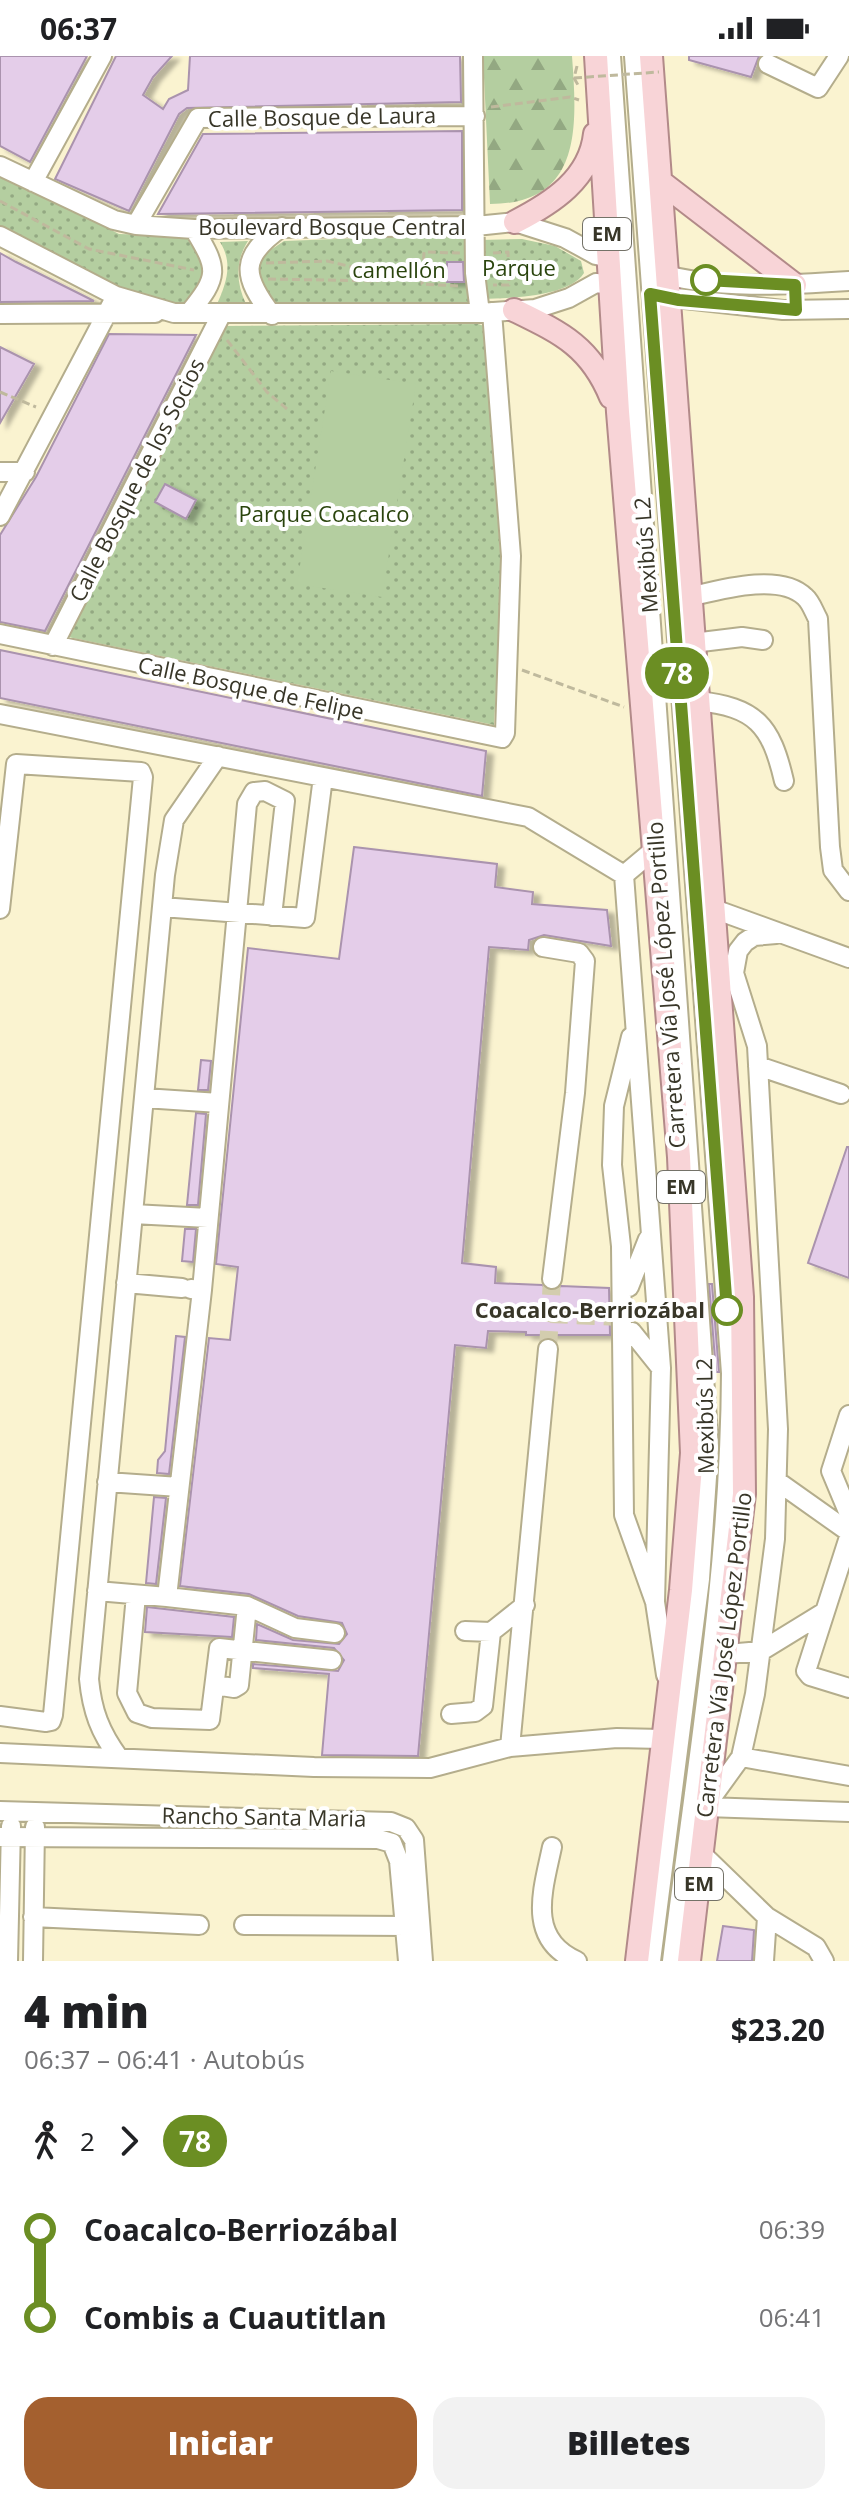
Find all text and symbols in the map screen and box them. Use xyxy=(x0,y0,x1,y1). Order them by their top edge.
text: 06:37 xyxy=(40,8,117,49)
street label: Calle Bosque de Laura xyxy=(208,99,436,133)
street label: Boulevard Bosque Central xyxy=(198,211,466,241)
road number: EM xyxy=(583,218,631,250)
park label: Parque xyxy=(482,252,556,282)
park label: camellón xyxy=(352,254,446,284)
unlabelled marker xyxy=(691,265,721,295)
street label: Calle Bosque de los Socios xyxy=(61,353,211,607)
street label: Mexibús L2 xyxy=(626,496,664,614)
park label: Parque Coacalco xyxy=(239,498,409,528)
line badge: 78 xyxy=(641,647,713,699)
street label: Calle Bosque de Felipe xyxy=(135,648,367,726)
text: 78 xyxy=(661,654,693,692)
street label: Carretera Vía José López Portillo xyxy=(639,821,691,1150)
road number: EM xyxy=(657,1171,705,1203)
place label: Coacalco-Berriozábal xyxy=(475,1294,705,1324)
marker: Coacalco-Berriozábal xyxy=(712,1295,742,1325)
street label: Mexibús L2 xyxy=(688,1358,720,1474)
street label: Carretera Vía José López Portillo xyxy=(688,1490,758,1819)
street label: Rancho Santa Maria xyxy=(161,1799,367,1833)
road number: EM xyxy=(675,1868,723,1900)
text: 4 min xyxy=(24,1981,149,2041)
text: $23.20 xyxy=(731,2009,825,2050)
text: 06:37 – 06:41 · Autobús xyxy=(24,2041,305,2077)
icon: walk xyxy=(24,2119,68,2163)
icon: forward xyxy=(107,2119,151,2163)
text: 78 xyxy=(179,2122,211,2160)
text: 2 xyxy=(80,2123,95,2159)
text: Coacalco-Berriozábal xyxy=(84,2209,398,2250)
text: 06:39 xyxy=(759,2211,825,2247)
text: Combis a Cuautitlan xyxy=(84,2297,387,2338)
text: 06:41 xyxy=(759,2299,825,2335)
button: Iniciar xyxy=(24,2397,417,2489)
button: Billetes xyxy=(433,2397,825,2489)

